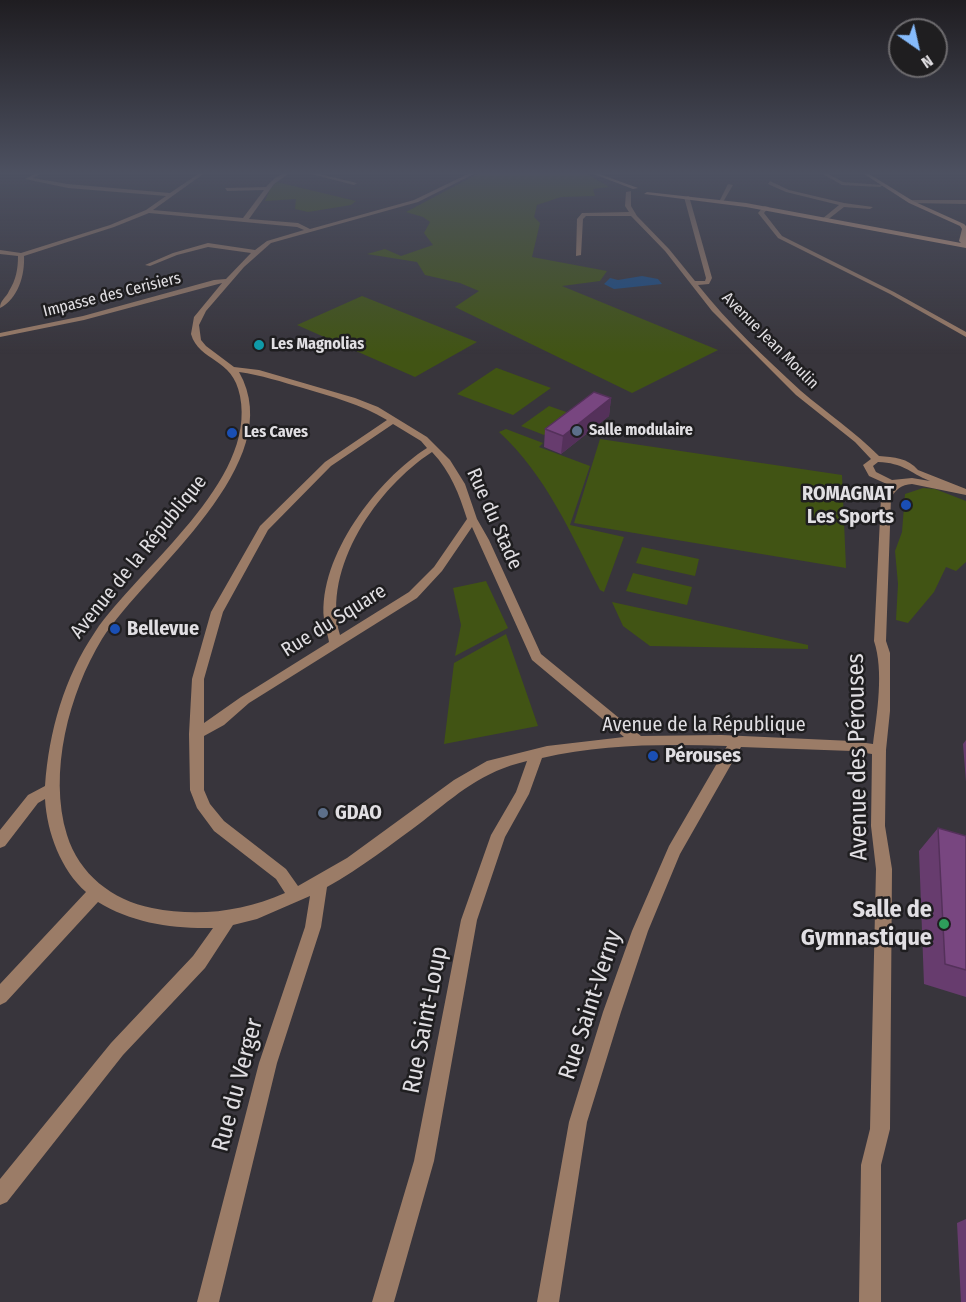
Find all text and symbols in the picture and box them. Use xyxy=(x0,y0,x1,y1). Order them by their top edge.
north arrow xyxy=(888,18,948,78)
text: N xyxy=(918,51,937,72)
street label: Impasse des Cerisiers xyxy=(41,269,183,321)
street label: Avenue Jean Moulin xyxy=(718,289,822,393)
place label: Les Magnolias xyxy=(271,335,364,355)
marker: Les Magnolias xyxy=(252,338,266,352)
place label: Salle modulaire xyxy=(589,421,693,441)
place label: Les Caves xyxy=(244,423,308,443)
marker: Salle modulaire xyxy=(570,424,584,438)
marker: Les Caves xyxy=(225,426,239,440)
street label: Rue du Stade xyxy=(461,465,527,573)
street label: Avenue de la République xyxy=(66,470,212,644)
place label: ROMAGNAT Les Sports xyxy=(802,482,894,529)
marker: ROMAGNAT Les Sports xyxy=(899,498,913,512)
street label: Rue du Square xyxy=(277,579,391,663)
place label: Bellevue xyxy=(127,617,199,641)
marker: Bellevue xyxy=(108,622,122,636)
street label: Avenue des Pérouses xyxy=(842,653,874,861)
street label: Avenue de la République xyxy=(602,713,806,737)
place label: Pérouses xyxy=(665,744,741,768)
marker: Pérouses xyxy=(646,749,660,763)
place label: GDAO xyxy=(335,801,382,825)
marker: GDAO xyxy=(316,806,330,820)
place label: Salle de Gymnastique xyxy=(801,896,932,952)
marker: Salle de Gymnastique xyxy=(937,917,951,931)
street label: Rue Saint-Verny xyxy=(553,927,629,1083)
street label: Rue Saint-Loup xyxy=(398,944,454,1096)
street label: Rue du Verger xyxy=(206,1015,270,1155)

